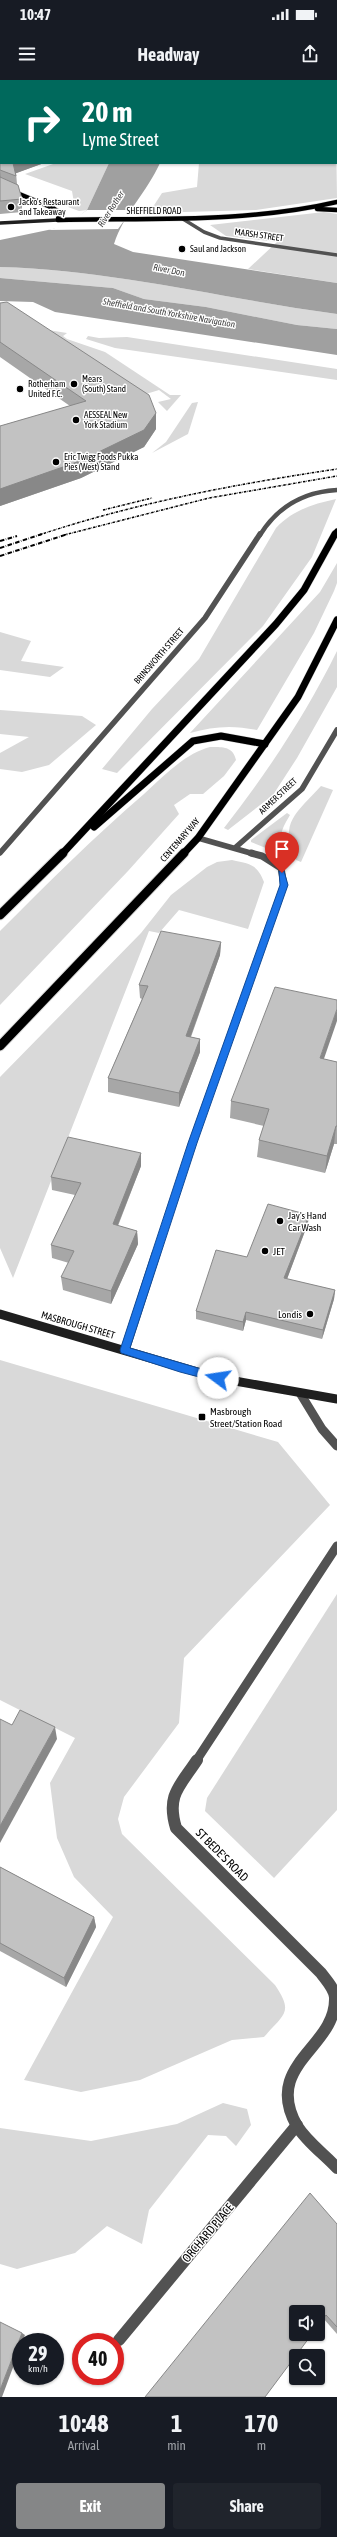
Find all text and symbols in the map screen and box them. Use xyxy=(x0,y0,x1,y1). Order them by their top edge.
text: 10:47 xyxy=(20,6,51,23)
icon: menu xyxy=(16,43,38,65)
icon: share xyxy=(299,43,321,65)
text: Headway xyxy=(138,44,199,65)
icon: right xyxy=(16,96,68,148)
text: 20 m xyxy=(82,96,132,128)
text: Lyme Street xyxy=(82,129,159,150)
water label: River Rother xyxy=(96,189,126,229)
place label: Jacko's Restaurant and Takeaway xyxy=(19,197,80,217)
marker: Jacko's Restaurant and Takeaway xyxy=(6,202,16,212)
street label: SHEFFIELD ROAD xyxy=(126,206,182,216)
street label: MARSH STREET xyxy=(234,227,284,243)
marker: Saul and Jackson xyxy=(177,244,187,254)
place label: Saul and Jackson xyxy=(190,244,246,254)
water label: River Don xyxy=(152,262,186,278)
water label: Sheffield and South Yorkshire Navigation xyxy=(101,296,236,330)
place label: Mears (South) Stand xyxy=(82,374,126,394)
place label: Rotherham United F.C. xyxy=(28,379,65,399)
marker: Mears (South) Stand xyxy=(69,379,79,389)
marker: Rotherham United F.C. xyxy=(15,384,25,394)
place label: AESSEAL New York Stadium xyxy=(84,410,128,430)
marker: AESSEAL New York Stadium xyxy=(71,415,81,425)
place label: Eric Twigg Foods Pukka Pies (West) Stand xyxy=(64,452,138,472)
marker: Eric Twigg Foods Pukka Pies (West) Stand xyxy=(51,457,61,467)
street label: BRINSWORTH STREET xyxy=(132,626,186,686)
street label: ARMER STREET xyxy=(257,776,299,816)
street label: CENTENARY WAY xyxy=(158,816,202,864)
pin xyxy=(265,832,299,873)
icon: arrive xyxy=(271,838,293,860)
place label: Jay's Hand Car Wash xyxy=(288,1210,327,1233)
marker: Jay's Hand Car Wash xyxy=(275,1216,285,1226)
marker: JET xyxy=(260,1246,270,1256)
place label: JET xyxy=(273,1246,285,1257)
street label: MASBROUGH STREET xyxy=(40,1309,117,1341)
place label: Londis xyxy=(278,1309,302,1320)
marker: Londis xyxy=(305,1309,315,1319)
position arrow xyxy=(197,1357,239,1399)
place label: Masbrough Street/Station Road xyxy=(210,1406,282,1429)
marker: Masbrough Street/Station Road xyxy=(197,1412,207,1422)
street label: ST BEDE'S ROAD xyxy=(193,1826,251,1884)
street label: ORCHARD PLACE xyxy=(179,2201,237,2265)
map controls xyxy=(289,2305,325,2385)
button: sound xyxy=(289,2305,325,2341)
speed limit sign: 40 xyxy=(72,2333,124,2385)
text: 29 xyxy=(29,2342,47,2365)
button: search xyxy=(289,2349,325,2385)
text: km/h xyxy=(28,2363,48,2374)
text: 10:48 xyxy=(59,2410,109,2437)
text: 1 xyxy=(171,2410,182,2437)
text: 170 xyxy=(245,2410,278,2437)
text: Arrival xyxy=(68,2438,99,2453)
text: min xyxy=(167,2438,186,2453)
text: m xyxy=(257,2438,266,2453)
button: Exit xyxy=(16,2483,165,2529)
button: Share xyxy=(173,2483,321,2529)

